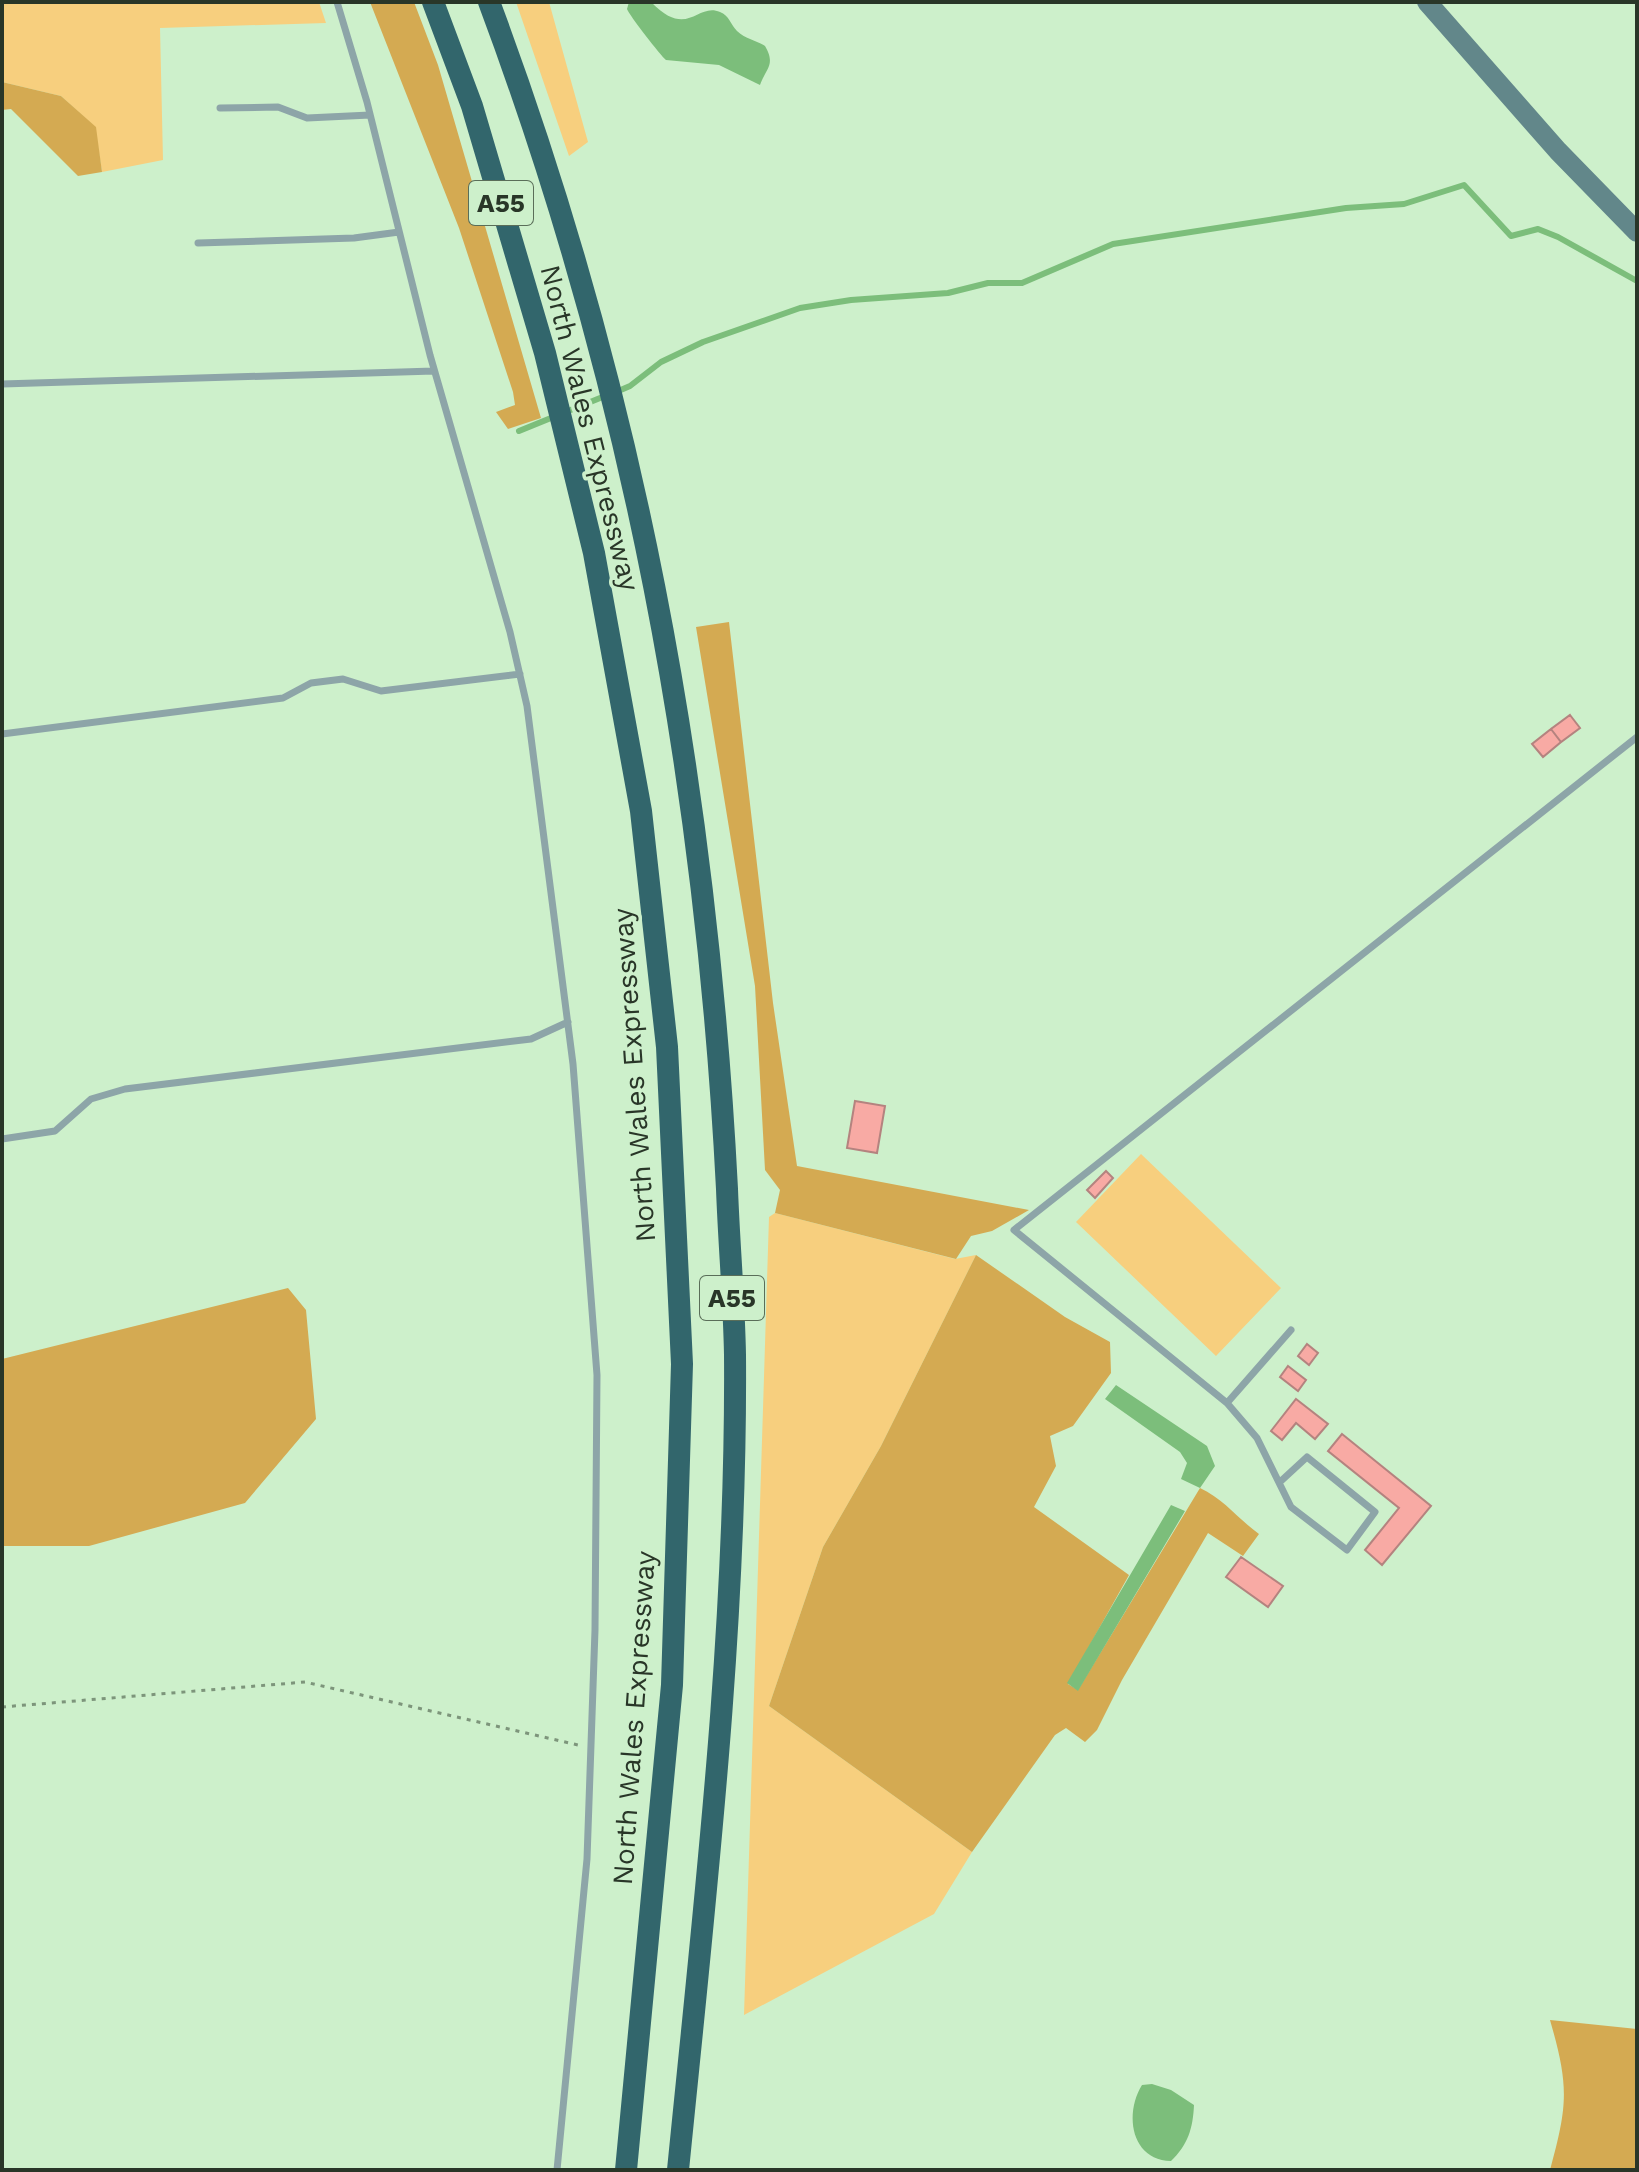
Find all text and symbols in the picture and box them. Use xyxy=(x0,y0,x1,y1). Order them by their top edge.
road number: A55 xyxy=(469,181,533,225)
street label: North Wales Expressway xyxy=(533,261,647,595)
street label: North Wales Expressway xyxy=(606,906,662,1243)
road number: A55 xyxy=(700,1276,764,1320)
street label: North Wales Expressway xyxy=(606,1549,662,1886)

